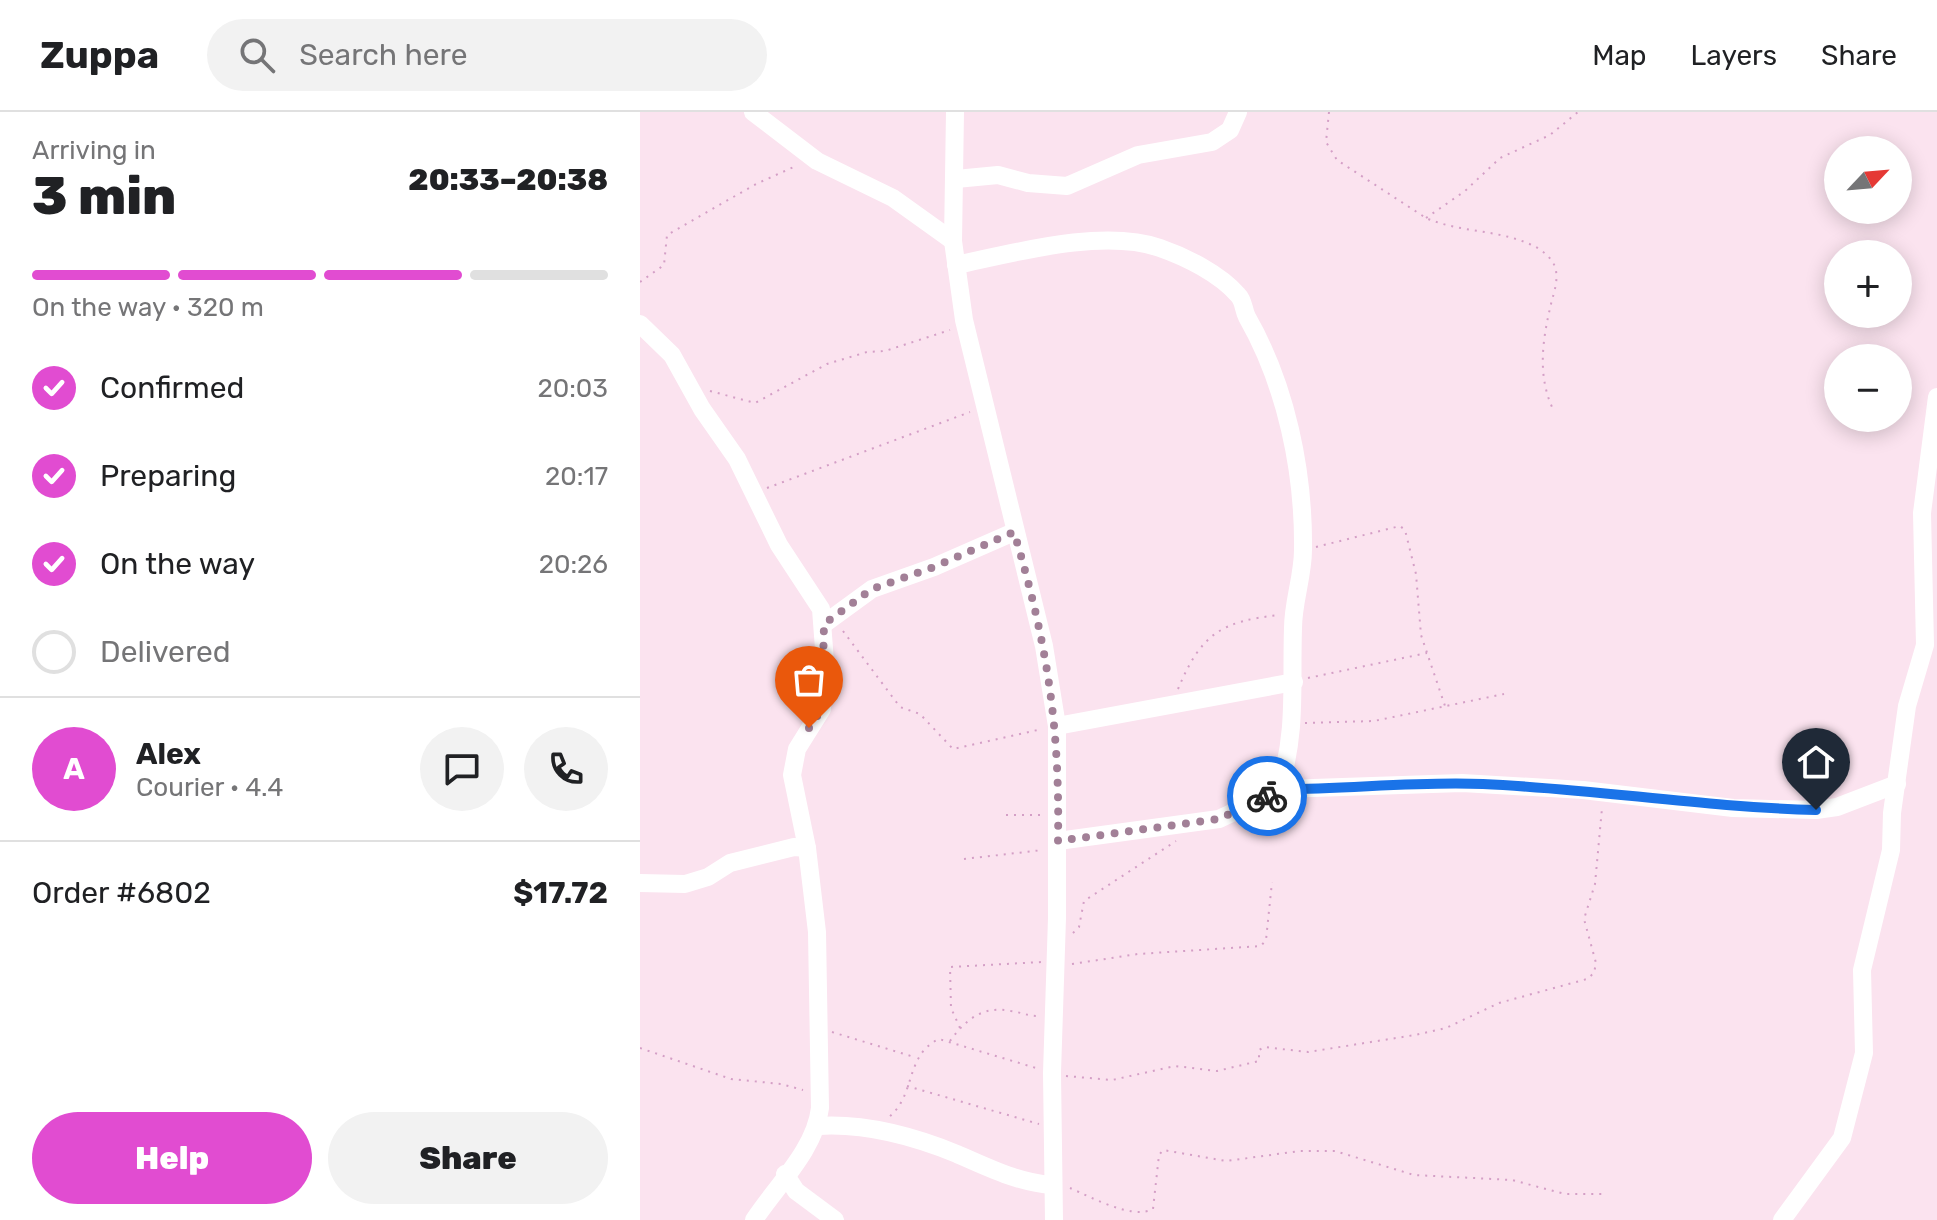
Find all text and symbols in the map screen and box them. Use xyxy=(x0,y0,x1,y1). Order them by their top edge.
search box xyxy=(207,19,767,91)
text: Zuppa xyxy=(40,32,159,78)
icon: search xyxy=(235,33,279,77)
text: Search here xyxy=(299,37,467,73)
text: Map xyxy=(1592,39,1647,72)
text: Layers xyxy=(1691,39,1777,72)
text: Share xyxy=(1821,39,1897,72)
text: Arriving in xyxy=(32,135,156,166)
north arrow xyxy=(1824,136,1912,224)
map controls xyxy=(1824,136,1912,432)
text: 20:33–20:38 xyxy=(408,162,608,198)
text: 3 min xyxy=(32,165,176,227)
button: + xyxy=(1824,240,1912,328)
text: On the way · 320 m xyxy=(32,292,264,323)
button: − xyxy=(1824,344,1912,432)
icon: check xyxy=(32,366,76,410)
text: Confirmed xyxy=(100,370,244,406)
text: 20:03 xyxy=(537,373,608,404)
icon: check xyxy=(32,454,76,498)
text: Preparing xyxy=(100,458,236,494)
text: 20:17 xyxy=(545,461,608,492)
icon: check xyxy=(32,542,76,586)
text: On the way xyxy=(100,546,255,582)
text: 20:26 xyxy=(539,549,608,580)
text: Delivered xyxy=(100,634,231,670)
pin xyxy=(775,646,843,728)
icon: bag xyxy=(787,658,831,702)
button: chat xyxy=(420,727,504,811)
button: phone xyxy=(524,727,608,811)
pin xyxy=(1782,728,1850,810)
text: Alex xyxy=(136,736,201,772)
icon: home xyxy=(1794,740,1838,784)
text: A xyxy=(63,751,85,787)
courier xyxy=(1227,756,1307,836)
text: Courier · 4.4 xyxy=(136,772,283,803)
icon: bike xyxy=(1245,774,1289,818)
text: Order #6802 xyxy=(32,875,211,911)
text: $17.72 xyxy=(513,875,608,911)
button: Help xyxy=(32,1112,312,1204)
button: Share xyxy=(328,1112,608,1204)

